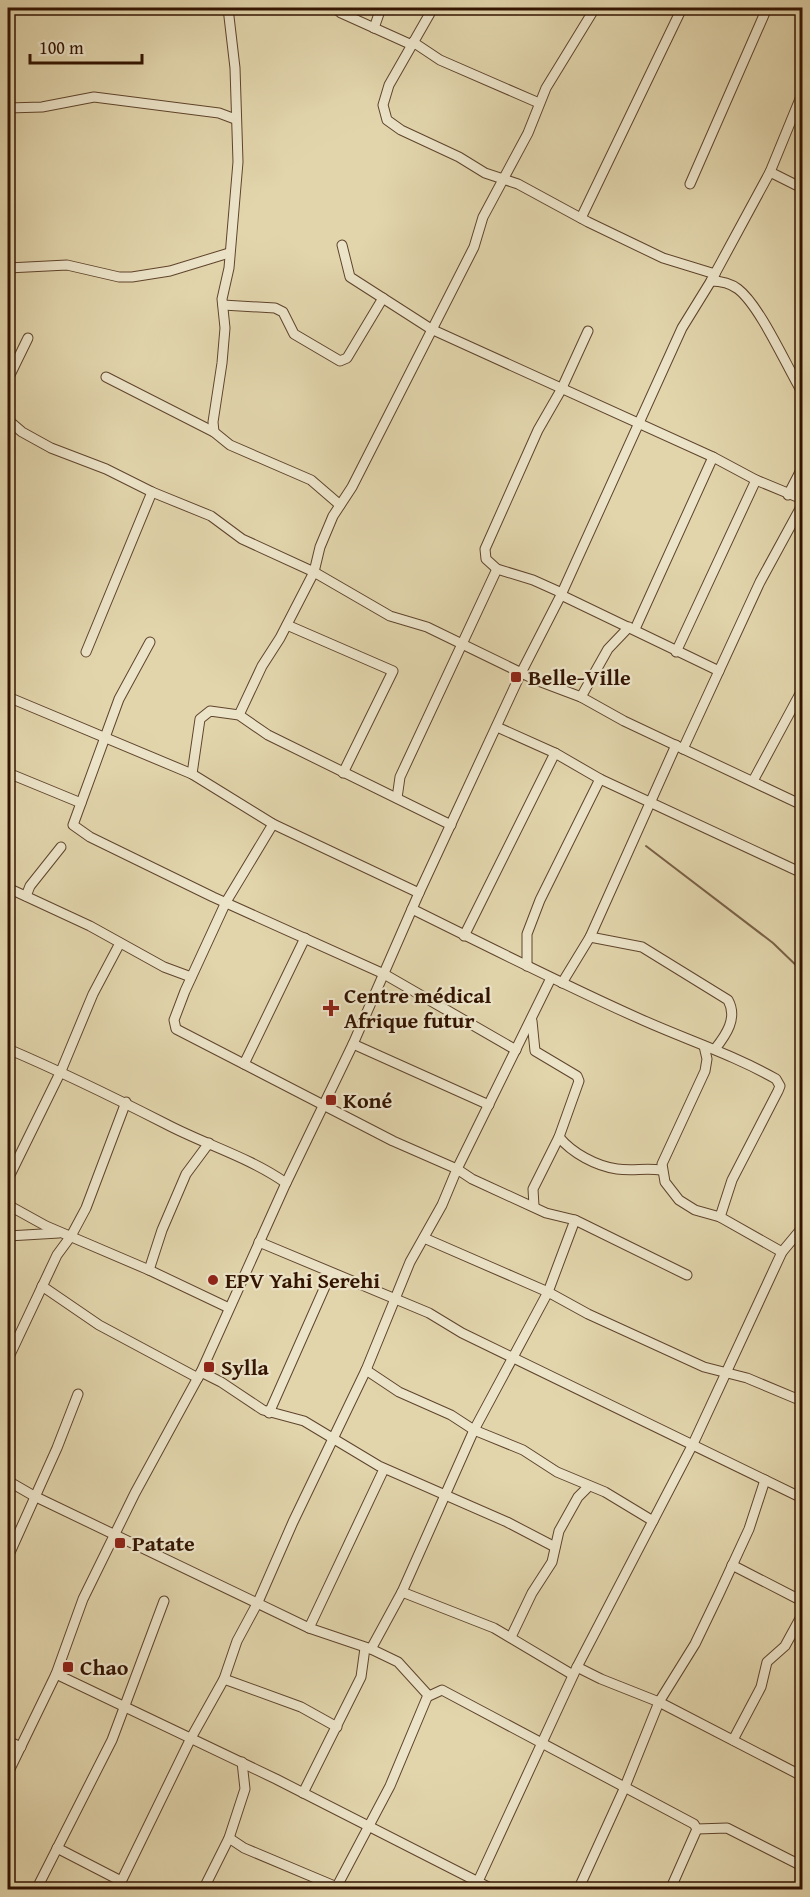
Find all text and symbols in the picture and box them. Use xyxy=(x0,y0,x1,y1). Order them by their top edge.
scale bar xyxy=(30,27,142,65)
text: 100 m xyxy=(39,34,84,61)
place label: Belle-Ville xyxy=(528,661,631,693)
marker: Belle-Ville xyxy=(509,670,523,684)
place label: Centre médical Afrique futur xyxy=(344,979,492,1036)
marker: Centre médical Afrique futur xyxy=(322,999,340,1017)
place label: Koné xyxy=(343,1084,393,1116)
marker: Koné xyxy=(324,1093,338,1107)
place label: EPV Yahi Serehi xyxy=(225,1264,380,1296)
marker: EPV Yahi Serehi xyxy=(206,1273,220,1287)
place label: Sylla xyxy=(221,1351,269,1383)
marker: Sylla xyxy=(202,1360,216,1374)
place label: Patate xyxy=(132,1527,195,1559)
marker: Patate xyxy=(113,1536,127,1550)
place label: Chao xyxy=(80,1651,129,1683)
marker: Chao xyxy=(61,1660,75,1674)

